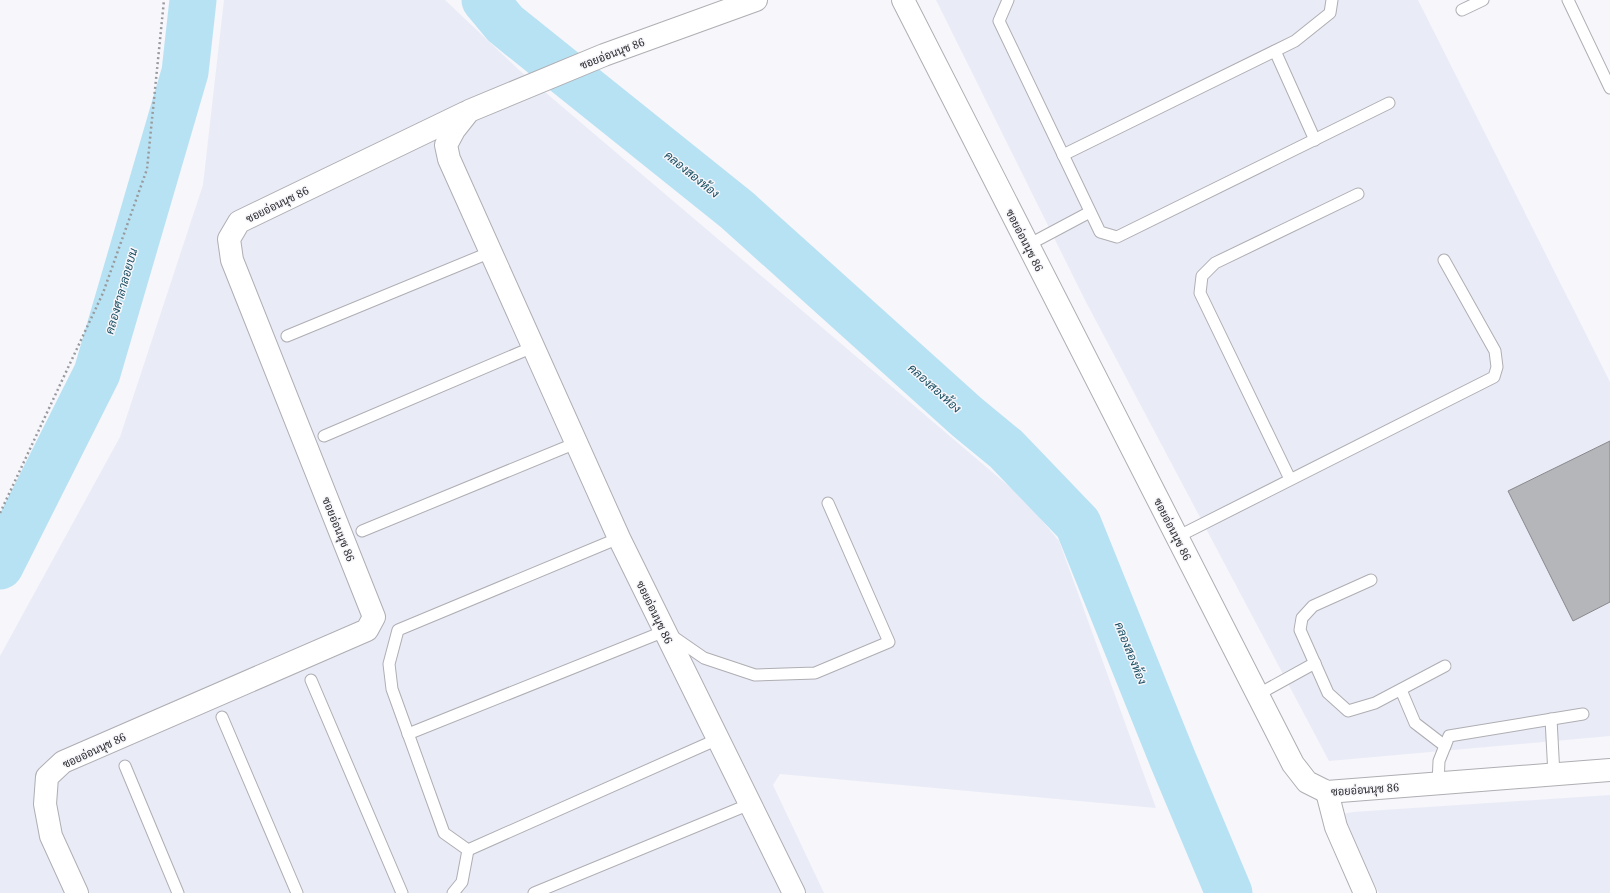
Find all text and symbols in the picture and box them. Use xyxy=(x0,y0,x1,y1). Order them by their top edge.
street label: ซอยอ่อนนุช 86 xyxy=(577,34,647,74)
water label: คลองสองห้อง xyxy=(661,147,724,202)
street label: ซอยอ่อนนุช 86 xyxy=(243,182,312,228)
street label: ซอยอ่อนนุช 86 xyxy=(1001,206,1047,275)
water label: คลองศาลาลอยบน xyxy=(101,246,142,336)
water label: คลองสองห้อง xyxy=(905,360,966,417)
street label: ซอยอ่อนนุช 86 xyxy=(317,495,359,564)
street label: ซอยอ่อนนุช 86 xyxy=(1149,495,1195,564)
street label: ซอยอ่อนนุช 86 xyxy=(631,578,677,647)
water label: คลองสองห้อง xyxy=(1111,619,1151,687)
street label: ซอยอ่อนนุช 86 xyxy=(60,729,129,773)
street label: ซอยอ่อนนุช 86 xyxy=(1330,779,1400,801)

